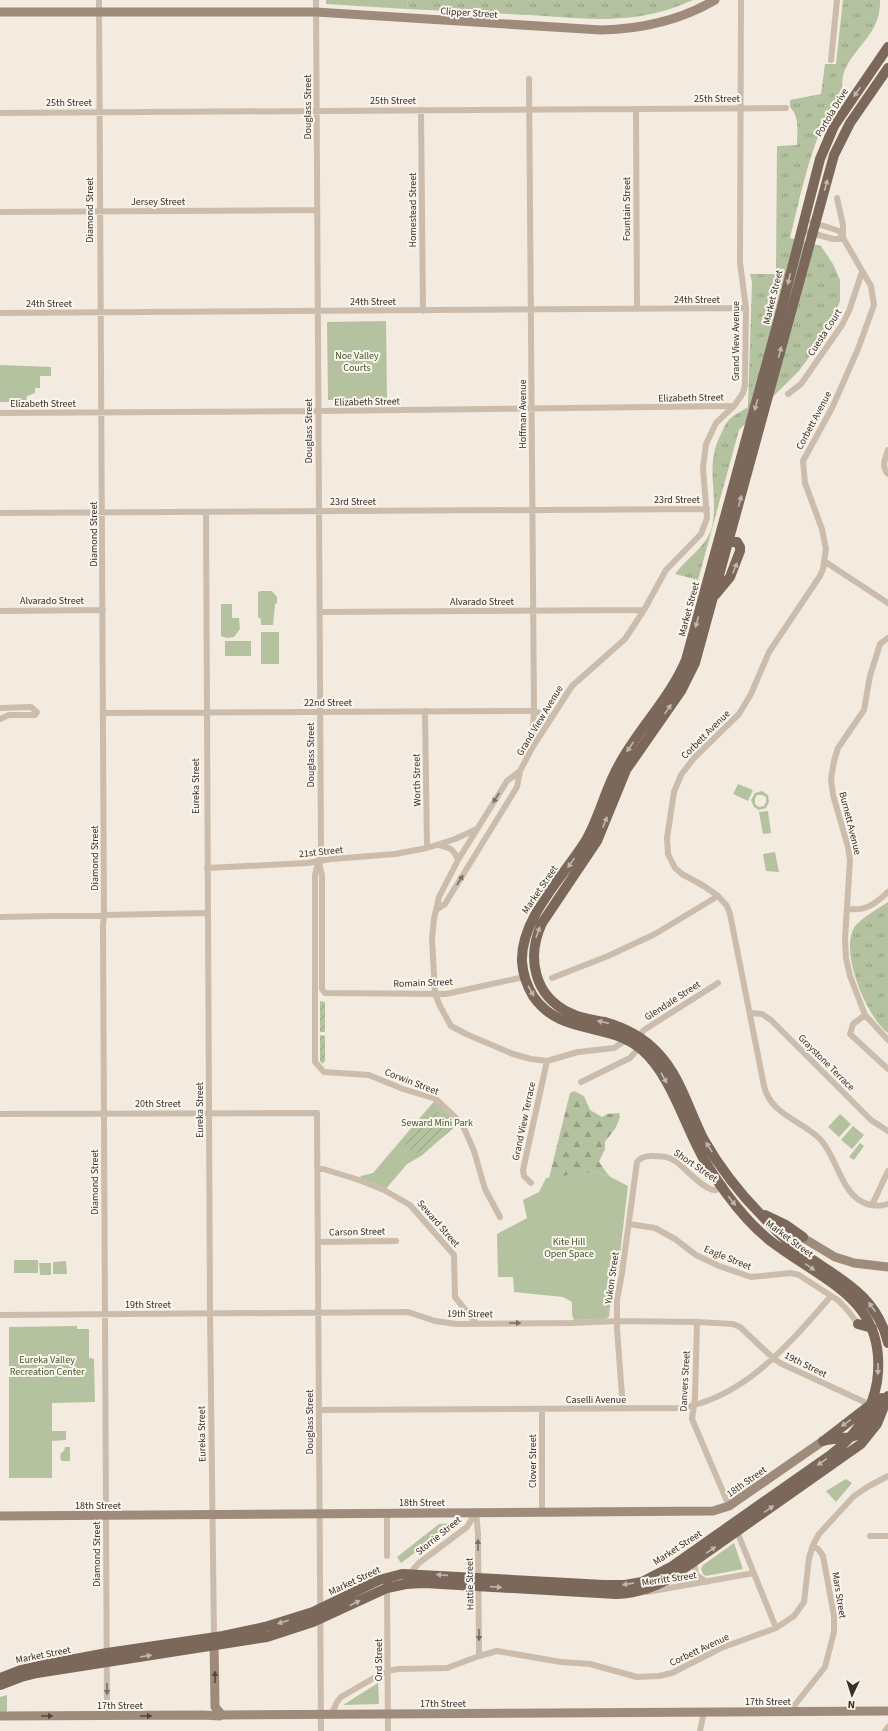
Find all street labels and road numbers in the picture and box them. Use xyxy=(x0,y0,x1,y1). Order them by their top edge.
street label: Clipper Street xyxy=(440,4,499,22)
street label: Douglass Street xyxy=(301,74,315,140)
street label: Portola Drive xyxy=(812,86,852,139)
street label: 25th Street xyxy=(694,92,741,106)
street label: 25th Street xyxy=(370,94,417,108)
street label: 25th Street xyxy=(46,96,93,110)
street label: Homestead Street xyxy=(406,172,420,247)
street label: Fountain Street xyxy=(620,176,634,241)
street label: Diamond Street xyxy=(83,177,97,243)
street label: Jersey Street xyxy=(131,195,186,209)
street label: Market Street xyxy=(759,268,787,326)
street label: 24th Street xyxy=(674,293,721,307)
street label: 24th Street xyxy=(350,295,397,309)
street label: 24th Street xyxy=(26,297,73,311)
street label: Grand View Avenue xyxy=(729,301,743,381)
street label: Cuesta Court xyxy=(804,306,846,359)
street label: Hoffman Avenue xyxy=(516,379,530,449)
street label: Corbett Avenue xyxy=(793,389,835,452)
street label: Elizabeth Street xyxy=(658,390,725,406)
street label: Elizabeth Street xyxy=(334,394,401,410)
street label: Elizabeth Street xyxy=(10,397,76,411)
street label: Douglass Street xyxy=(302,398,316,464)
street label: 23rd Street xyxy=(654,493,701,507)
street label: 23rd Street xyxy=(330,495,377,509)
street label: Diamond Street xyxy=(87,501,101,567)
street label: Market Street xyxy=(675,580,703,638)
street label: Alvarado Street xyxy=(20,594,85,608)
street label: Alvarado Street xyxy=(450,595,515,609)
street label: Grand View Avenue xyxy=(513,683,566,758)
street label: 22nd Street xyxy=(304,696,353,710)
street label: Corbett Avenue xyxy=(678,707,733,762)
street label: Douglass Street xyxy=(304,722,318,788)
street label: Worth Street xyxy=(410,753,424,806)
street label: Eureka Street xyxy=(189,757,203,814)
street label: Burnett Avenue xyxy=(835,790,865,856)
street label: Diamond Street xyxy=(88,825,102,891)
street label: 21st Street xyxy=(298,843,345,861)
street label: Market Street xyxy=(518,862,562,917)
street label: Romain Street xyxy=(393,975,454,991)
street label: Glendale Street xyxy=(642,977,704,1024)
street label: Graystone Terrace xyxy=(795,1031,858,1094)
street label: Corwin Street xyxy=(383,1065,441,1099)
street label: Eureka Street xyxy=(193,1081,207,1138)
street label: Grand View Terrace xyxy=(509,1081,539,1162)
street label: 20th Street xyxy=(135,1097,182,1111)
street label: Short Street xyxy=(671,1146,721,1186)
street label: Diamond Street xyxy=(88,1149,102,1215)
street label: Seward Street xyxy=(414,1197,463,1251)
street label: Market Street xyxy=(763,1217,817,1261)
street label: Carson Street xyxy=(329,1224,386,1239)
street label: Eagle Street xyxy=(702,1242,754,1274)
street label: Yukon Street xyxy=(601,1251,623,1306)
street label: 19th Street xyxy=(125,1298,172,1312)
street label: 19th Street xyxy=(447,1307,494,1321)
street label: 19th Street xyxy=(782,1349,830,1382)
street label: Danvers Street xyxy=(676,1350,694,1412)
street label: Douglass Street xyxy=(303,1389,317,1455)
street label: Caselli Avenue xyxy=(566,1393,626,1407)
street label: Eureka Street xyxy=(195,1405,209,1462)
street label: Clover Street xyxy=(526,1434,540,1488)
street label: 18th Street xyxy=(724,1463,770,1501)
street label: 18th Street xyxy=(399,1496,446,1510)
street label: 18th Street xyxy=(75,1499,122,1513)
street label: Storrie Street xyxy=(413,1513,465,1559)
street label: Diamond Street xyxy=(90,1521,104,1587)
street label: Market Street xyxy=(650,1526,705,1569)
street label: Hattie Street xyxy=(463,1557,477,1610)
street label: Market Street xyxy=(326,1563,383,1599)
street label: Merritt Street xyxy=(641,1568,698,1590)
street label: Mars Street xyxy=(828,1571,850,1620)
street label: Corbett Avenue xyxy=(667,1630,732,1670)
street label: Ord Street xyxy=(372,1638,386,1681)
street label: Market Street xyxy=(14,1643,73,1667)
street label: 17th Street xyxy=(745,1695,792,1709)
street label: 17th Street xyxy=(420,1697,467,1711)
street label: 17th Street xyxy=(97,1699,144,1713)

